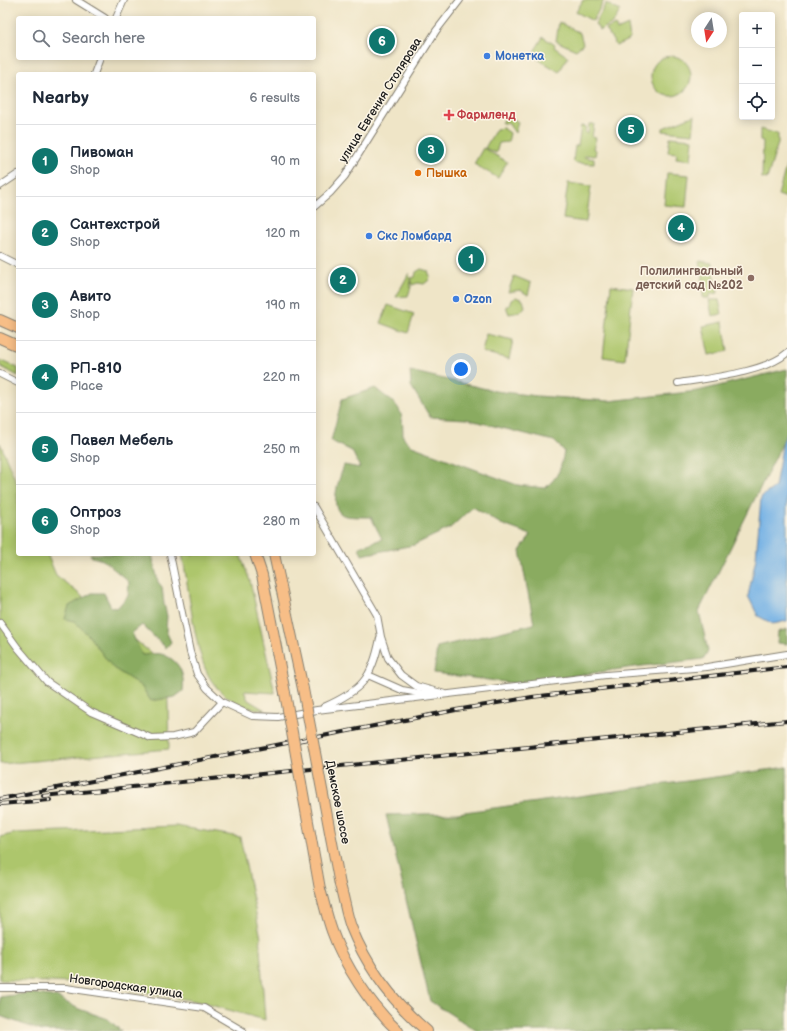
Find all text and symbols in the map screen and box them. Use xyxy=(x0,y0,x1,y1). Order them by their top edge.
north arrow xyxy=(691,12,727,48)
map controls xyxy=(739,12,775,120)
button: + xyxy=(739,12,775,48)
search box xyxy=(16,16,316,60)
pin: 6 xyxy=(369,26,395,56)
icon: search xyxy=(30,27,52,49)
text: Search here xyxy=(62,29,145,48)
street label: улица Евгения Столярова xyxy=(336,35,425,166)
button: − xyxy=(739,48,775,84)
place label: Монетка xyxy=(495,49,545,64)
marker: Монетка xyxy=(482,51,492,61)
button: locate xyxy=(739,84,775,120)
text: Nearby xyxy=(32,88,89,108)
text: 6 results xyxy=(250,90,300,106)
place label: Фармленд xyxy=(457,108,517,123)
marker: Фармленд xyxy=(444,110,454,120)
pin: 5 xyxy=(618,115,644,145)
pin: 3 xyxy=(418,135,444,165)
text: Пивоман xyxy=(70,143,134,162)
text: 1 xyxy=(42,153,48,169)
text: 90 m xyxy=(271,153,300,169)
text: Shop xyxy=(70,162,100,178)
place label: Пышка xyxy=(426,166,468,181)
marker: Пышка xyxy=(413,168,423,178)
pin: 4 xyxy=(668,213,694,243)
text: Сантехстрой xyxy=(70,215,160,234)
text: 2 xyxy=(41,225,49,241)
text: 120 m xyxy=(265,225,300,241)
place label: Скс Ломбард xyxy=(377,229,452,244)
marker: Скс Ломбард xyxy=(364,231,374,241)
text: Shop xyxy=(70,234,100,250)
pin: 1 xyxy=(458,244,484,274)
place label: Полилингвальный детский сад №202 xyxy=(635,264,744,293)
pin: 2 xyxy=(330,265,356,295)
marker: Полилингвальный детский сад №202 xyxy=(746,273,756,283)
text: Авито xyxy=(70,287,111,306)
place label: Ozon xyxy=(464,292,492,307)
marker: Ozon xyxy=(451,294,461,304)
text: 3 xyxy=(41,297,49,313)
text: 190 m xyxy=(266,297,300,313)
text: Shop xyxy=(70,306,100,322)
text: РП-810 xyxy=(70,359,122,378)
your location xyxy=(451,359,471,379)
text: 4 xyxy=(41,369,49,385)
text: 220 m xyxy=(263,369,300,385)
text: Place xyxy=(70,378,103,394)
text: Павел Мебель xyxy=(70,431,173,450)
text: 5 xyxy=(41,441,49,457)
text: 250 m xyxy=(263,441,300,457)
text: Shop xyxy=(70,450,100,466)
text: Оптроз xyxy=(70,503,121,522)
text: 6 xyxy=(41,513,49,529)
text: 280 m xyxy=(263,513,300,529)
text: Shop xyxy=(70,522,100,538)
street label: Демское шоссе xyxy=(322,759,353,846)
street label: Новгородская улица xyxy=(68,971,184,1002)

